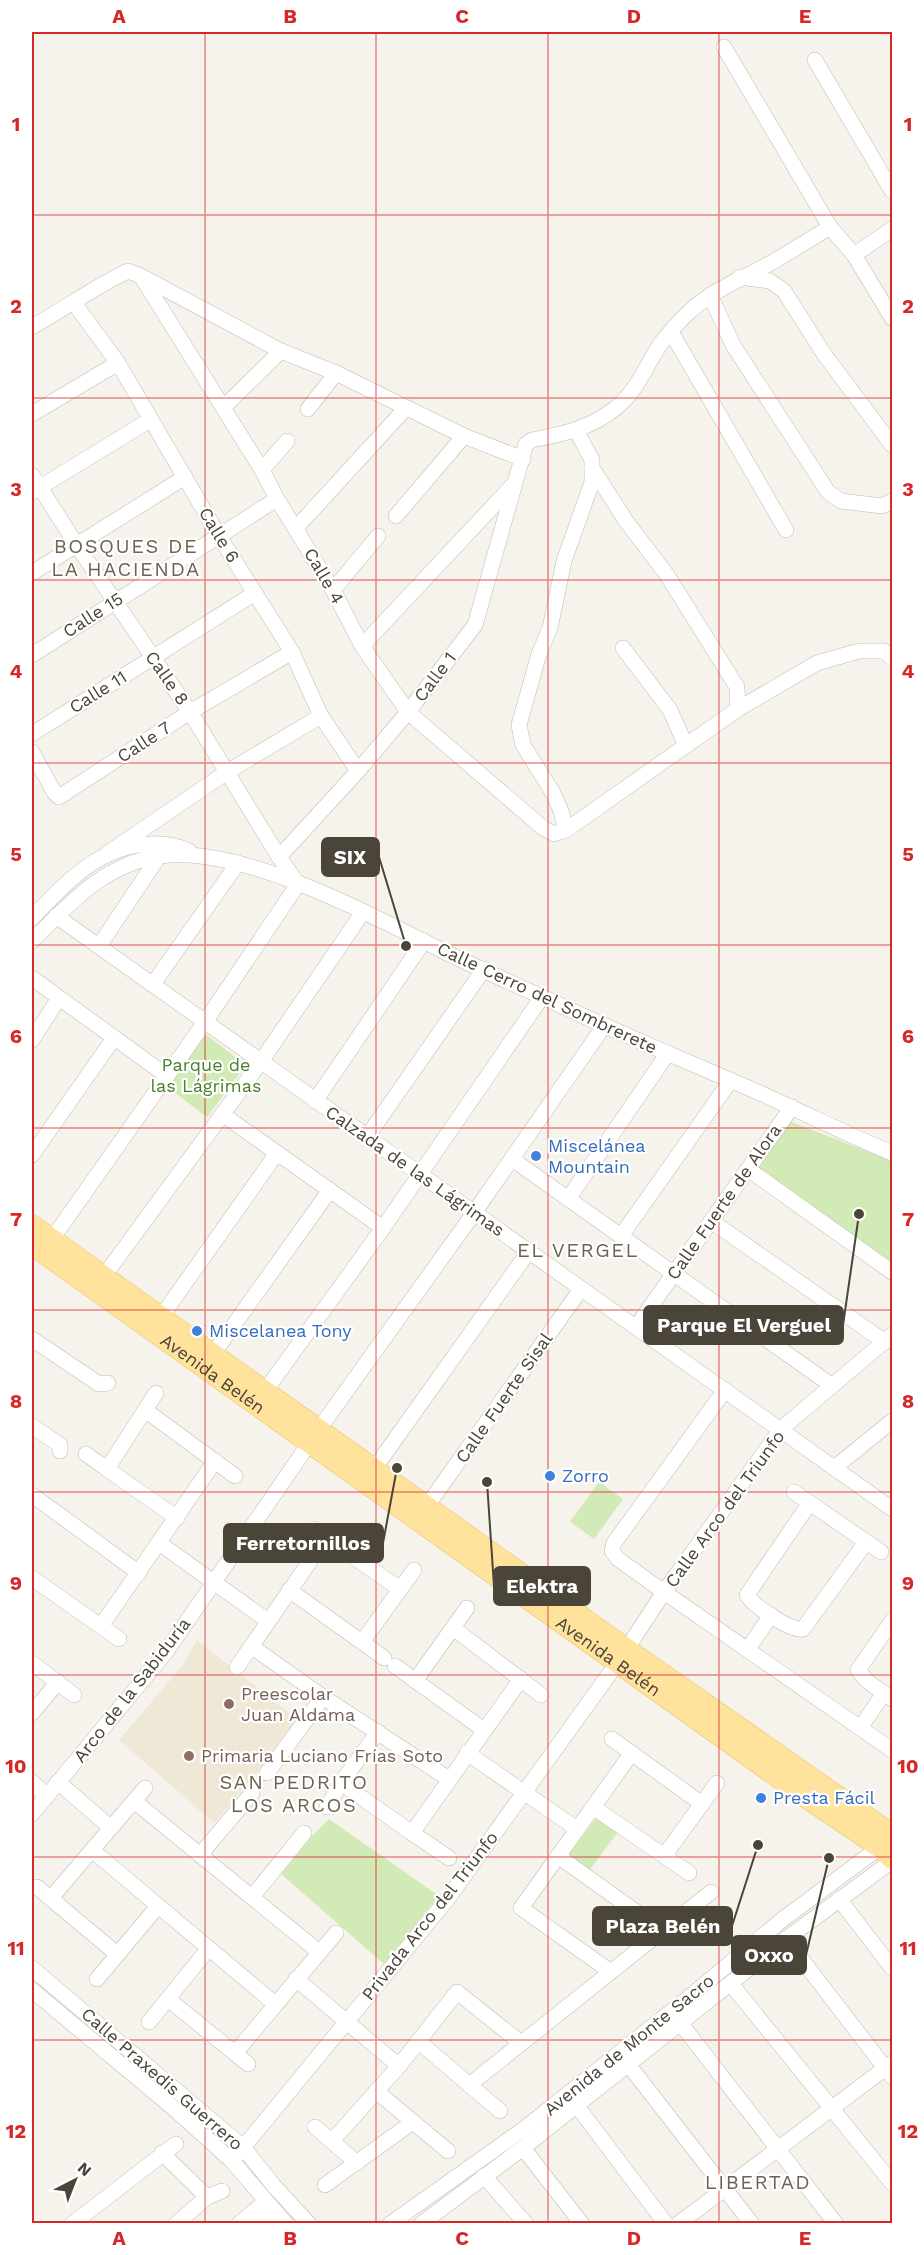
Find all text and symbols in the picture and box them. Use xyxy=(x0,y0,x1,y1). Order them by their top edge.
text: A xyxy=(112,4,126,28)
text: B xyxy=(283,4,297,28)
text: C xyxy=(455,4,469,28)
text: D xyxy=(627,4,641,28)
text: E xyxy=(799,4,811,28)
text: 1 xyxy=(12,112,20,136)
text: 1 xyxy=(904,112,912,136)
text: 2 xyxy=(10,294,22,318)
text: 2 xyxy=(902,294,914,318)
text: 3 xyxy=(10,477,22,501)
text: 3 xyxy=(902,477,914,501)
street label: Calle 6 xyxy=(195,503,244,566)
district label: BOSQUES DE LA HACIENDA xyxy=(51,534,201,581)
street label: Calle 4 xyxy=(300,544,349,607)
street label: Calle 15 xyxy=(59,587,127,642)
street label: Calle 8 xyxy=(141,647,194,709)
street label: Calle 1 xyxy=(409,648,460,706)
text: 4 xyxy=(10,659,23,683)
text: 4 xyxy=(902,659,915,683)
street label: Calle 11 xyxy=(65,666,130,717)
street label: Calle 7 xyxy=(113,717,174,767)
callout: SIX xyxy=(322,838,379,876)
text: 5 xyxy=(10,842,22,866)
text: 5 xyxy=(902,842,914,866)
text: SIX xyxy=(334,845,367,869)
street label: Calle Cerro del Sombrerete xyxy=(434,937,660,1058)
text: 6 xyxy=(10,1024,22,1048)
text: 6 xyxy=(902,1024,914,1048)
park label: Parque de las Lágrimas xyxy=(151,1054,261,1096)
street label: Calzada de las Lágrimas xyxy=(322,1101,509,1240)
street label: Calle Fuerte de Alora xyxy=(662,1120,785,1284)
place label: Miscelánea Mountain xyxy=(548,1135,646,1177)
marker: Miscelánea Mountain xyxy=(529,1149,543,1163)
text: 7 xyxy=(10,1207,22,1231)
text: 7 xyxy=(902,1207,914,1231)
district label: EL VERGEL xyxy=(517,1238,639,1262)
callout: Parque El Verguel xyxy=(644,1306,843,1344)
text: Parque El Verguel xyxy=(657,1313,831,1337)
place label: Miscelanea Tony xyxy=(209,1320,352,1341)
marker: Miscelanea Tony xyxy=(190,1324,204,1338)
street label: Calle Fuerte Sisal xyxy=(451,1328,557,1467)
street label: Avenida Belén xyxy=(157,1329,269,1418)
text: 8 xyxy=(10,1389,22,1413)
text: 8 xyxy=(902,1389,914,1413)
street label: Calle Arco del Triunfo xyxy=(661,1426,789,1591)
place label: Zorro xyxy=(562,1465,609,1486)
marker: Zorro xyxy=(543,1469,557,1483)
callout: Ferretornillos xyxy=(224,1524,383,1562)
text: Ferretornillos xyxy=(236,1531,371,1555)
callout: Elektra xyxy=(494,1567,590,1605)
text: 9 xyxy=(10,1571,22,1595)
text: 9 xyxy=(902,1571,914,1595)
text: Elektra xyxy=(506,1574,578,1598)
street label: Avenida Belén xyxy=(552,1612,665,1700)
street label: Arco de la Sabiduría xyxy=(69,1613,195,1766)
place label: Preescolar Juan Aldama xyxy=(241,1683,355,1725)
marker: Preescolar Juan Aldama xyxy=(222,1697,236,1711)
place label: Primaria Luciano Frías Soto xyxy=(201,1745,443,1766)
marker: Primaria Luciano Frías Soto xyxy=(182,1749,196,1763)
text: 10 xyxy=(5,1754,27,1778)
text: 10 xyxy=(897,1754,919,1778)
district label: SAN PEDRITO LOS ARCOS xyxy=(219,1770,369,1817)
place label: Presta Fácil xyxy=(773,1787,875,1808)
marker: Presta Fácil xyxy=(754,1791,768,1805)
street label: Privada Arco del Triunfo xyxy=(357,1827,502,2004)
callout: Plaza Belén xyxy=(593,1907,732,1945)
text: Plaza Belén xyxy=(606,1914,720,1938)
text: 11 xyxy=(7,1936,25,1960)
callout: Oxxo xyxy=(732,1936,806,1974)
text: 11 xyxy=(899,1936,917,1960)
text: Oxxo xyxy=(744,1943,794,1967)
street label: Avenida de Monte Sacro xyxy=(539,1970,718,2120)
street label: Calle Praxedis Guerrero xyxy=(77,2003,247,2154)
text: 12 xyxy=(6,2119,26,2143)
text: 12 xyxy=(898,2119,918,2143)
north arrow xyxy=(45,2150,105,2210)
text: N xyxy=(74,2158,95,2180)
district label: LIBERTAD xyxy=(705,2170,811,2194)
text: A xyxy=(112,2226,126,2250)
text: B xyxy=(283,2226,297,2250)
text: C xyxy=(455,2226,469,2250)
text: D xyxy=(627,2226,641,2250)
text: E xyxy=(799,2226,811,2250)

